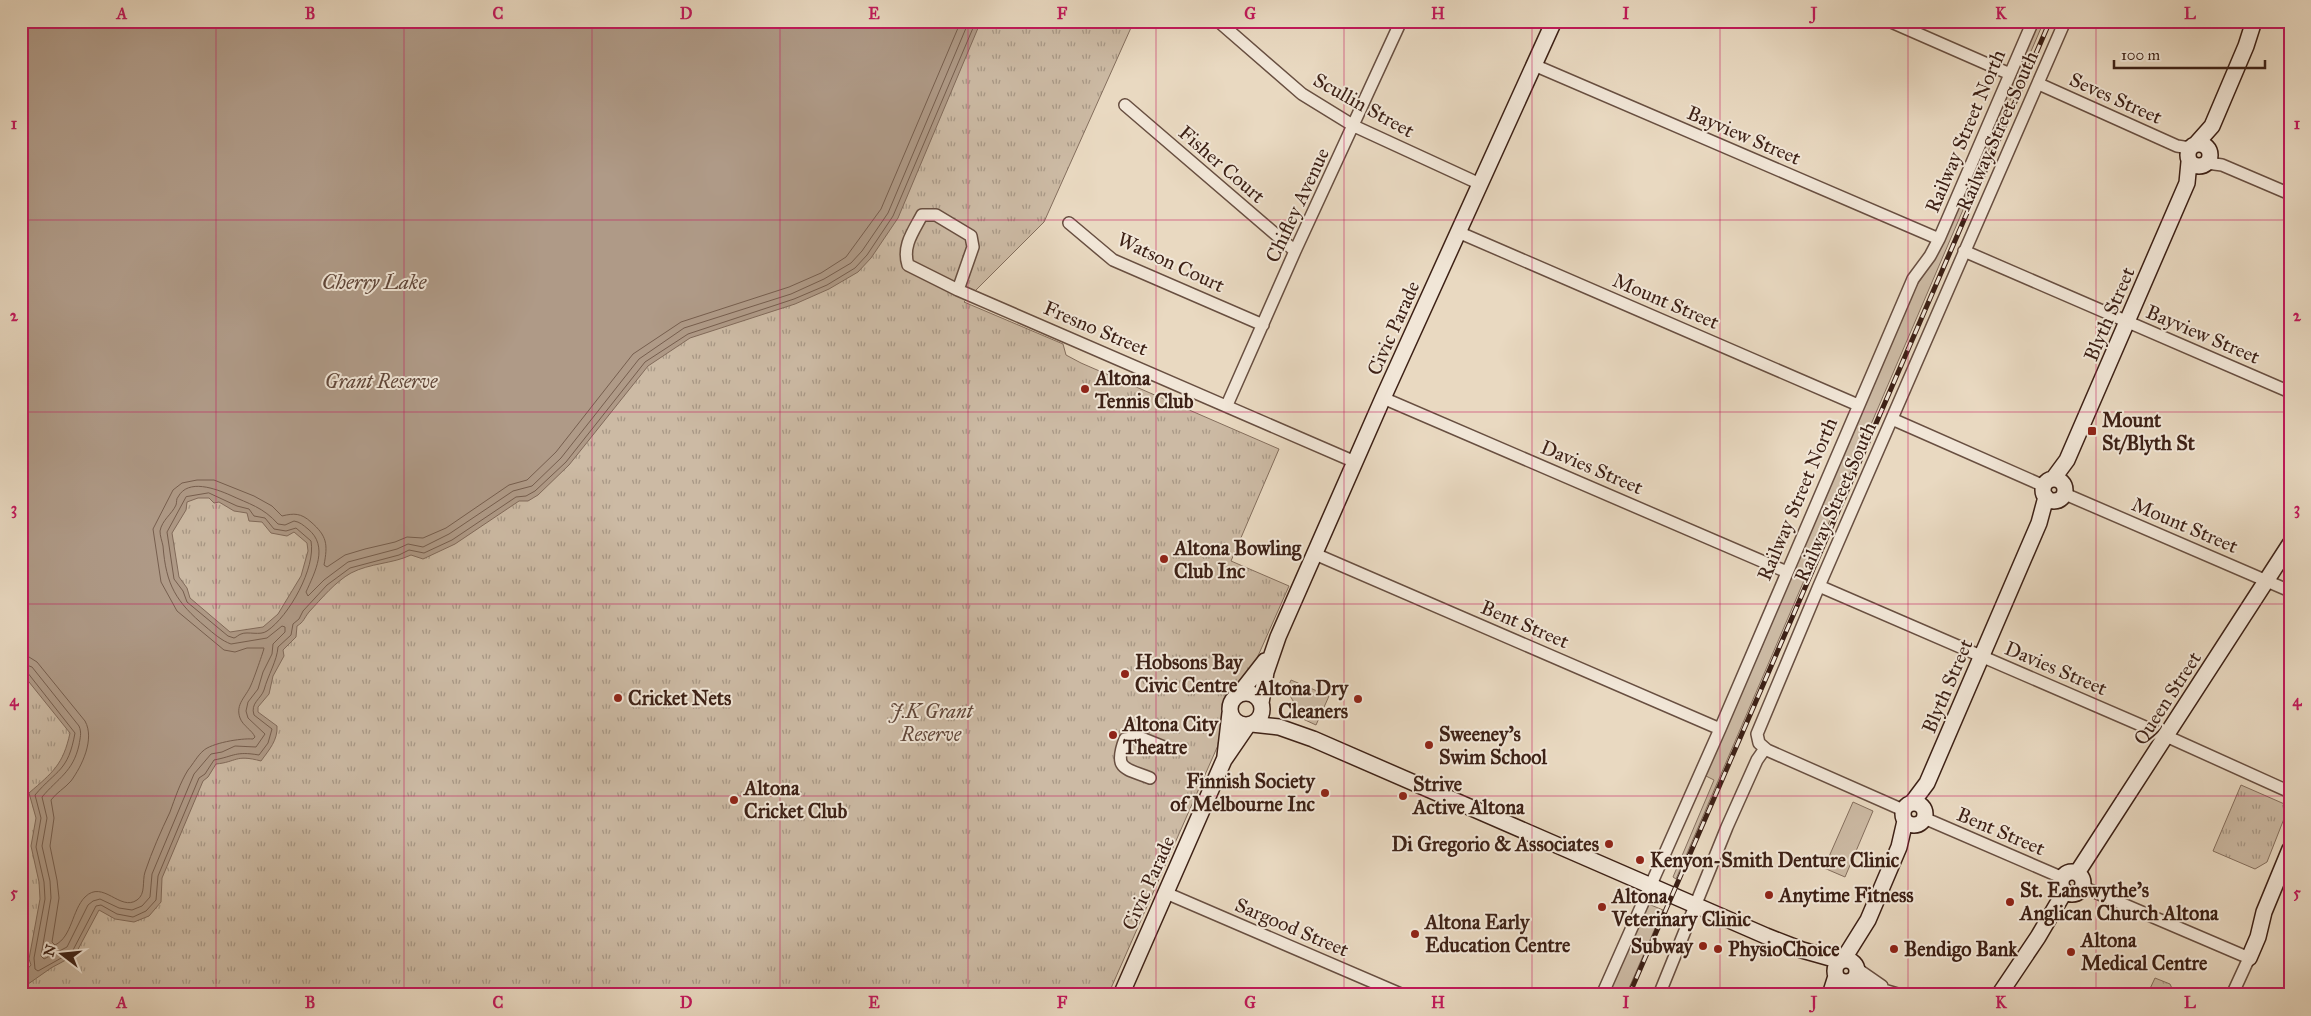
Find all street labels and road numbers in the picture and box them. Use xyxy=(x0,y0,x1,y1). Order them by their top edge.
street label: Railway Street North xyxy=(1920,46,2010,216)
street label: Railway Street South xyxy=(1951,47,2043,215)
street label: Scullin Street xyxy=(1309,67,1419,143)
street label: Seves Street xyxy=(2066,67,2166,129)
street label: Bayview Street xyxy=(1683,100,1805,170)
street label: Fisher Court xyxy=(1174,120,1270,208)
street label: Chifley Avenue xyxy=(1260,144,1334,266)
street label: Watson Court xyxy=(1114,227,1228,297)
street label: Blyth Street xyxy=(2078,263,2140,365)
street label: Mount Street xyxy=(1609,268,1723,334)
street label: Civic Parade xyxy=(1362,277,1424,379)
street label: Fresno Street xyxy=(1040,295,1152,361)
street label: Bayview Street xyxy=(2142,299,2264,369)
street label: Railway Street North xyxy=(1752,414,1842,584)
street label: Railway Street South xyxy=(1789,418,1881,586)
street label: Davies Street xyxy=(1537,435,1647,499)
street label: Mount Street xyxy=(2128,492,2242,558)
street label: Bent Street xyxy=(1477,595,1573,653)
street label: Blyth Street xyxy=(1916,635,1978,737)
street label: Davies Street xyxy=(2001,636,2111,700)
street label: Queen Street xyxy=(2128,647,2206,749)
street label: Bent Street xyxy=(1953,802,2049,860)
street label: Civic Parade xyxy=(1117,832,1179,934)
street label: Sargood Street xyxy=(1231,892,1353,963)

